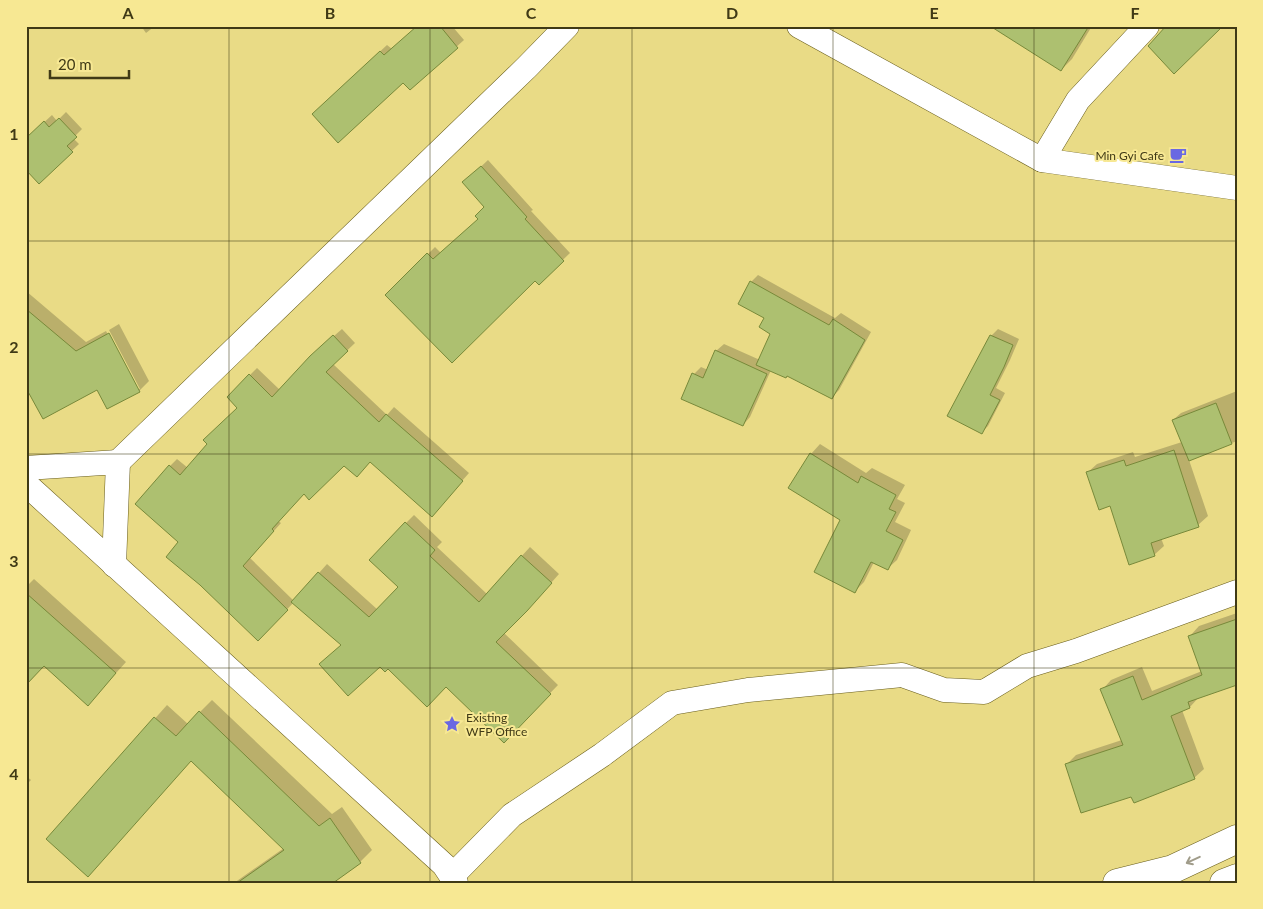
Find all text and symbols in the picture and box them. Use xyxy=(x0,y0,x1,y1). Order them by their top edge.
text: A xyxy=(121,3,134,22)
text: B xyxy=(325,3,335,22)
text: C xyxy=(526,3,537,22)
text: D xyxy=(726,3,738,22)
text: E xyxy=(929,3,939,22)
text: F xyxy=(1130,3,1140,22)
scale bar xyxy=(50,48,129,80)
text: 20 m xyxy=(58,55,92,73)
text: 1 xyxy=(9,124,19,143)
cafe icon: Min Gyi Cafe xyxy=(1168,145,1188,165)
place label: Min Gyi Cafe xyxy=(1095,148,1164,163)
text: 2 xyxy=(9,337,19,356)
text: 3 xyxy=(9,551,19,570)
place label: Existing WFP Office xyxy=(466,710,527,739)
place icon: Existing WFP Office xyxy=(442,714,462,734)
text: 4 xyxy=(9,764,19,783)
one-way arrow xyxy=(1185,855,1200,865)

